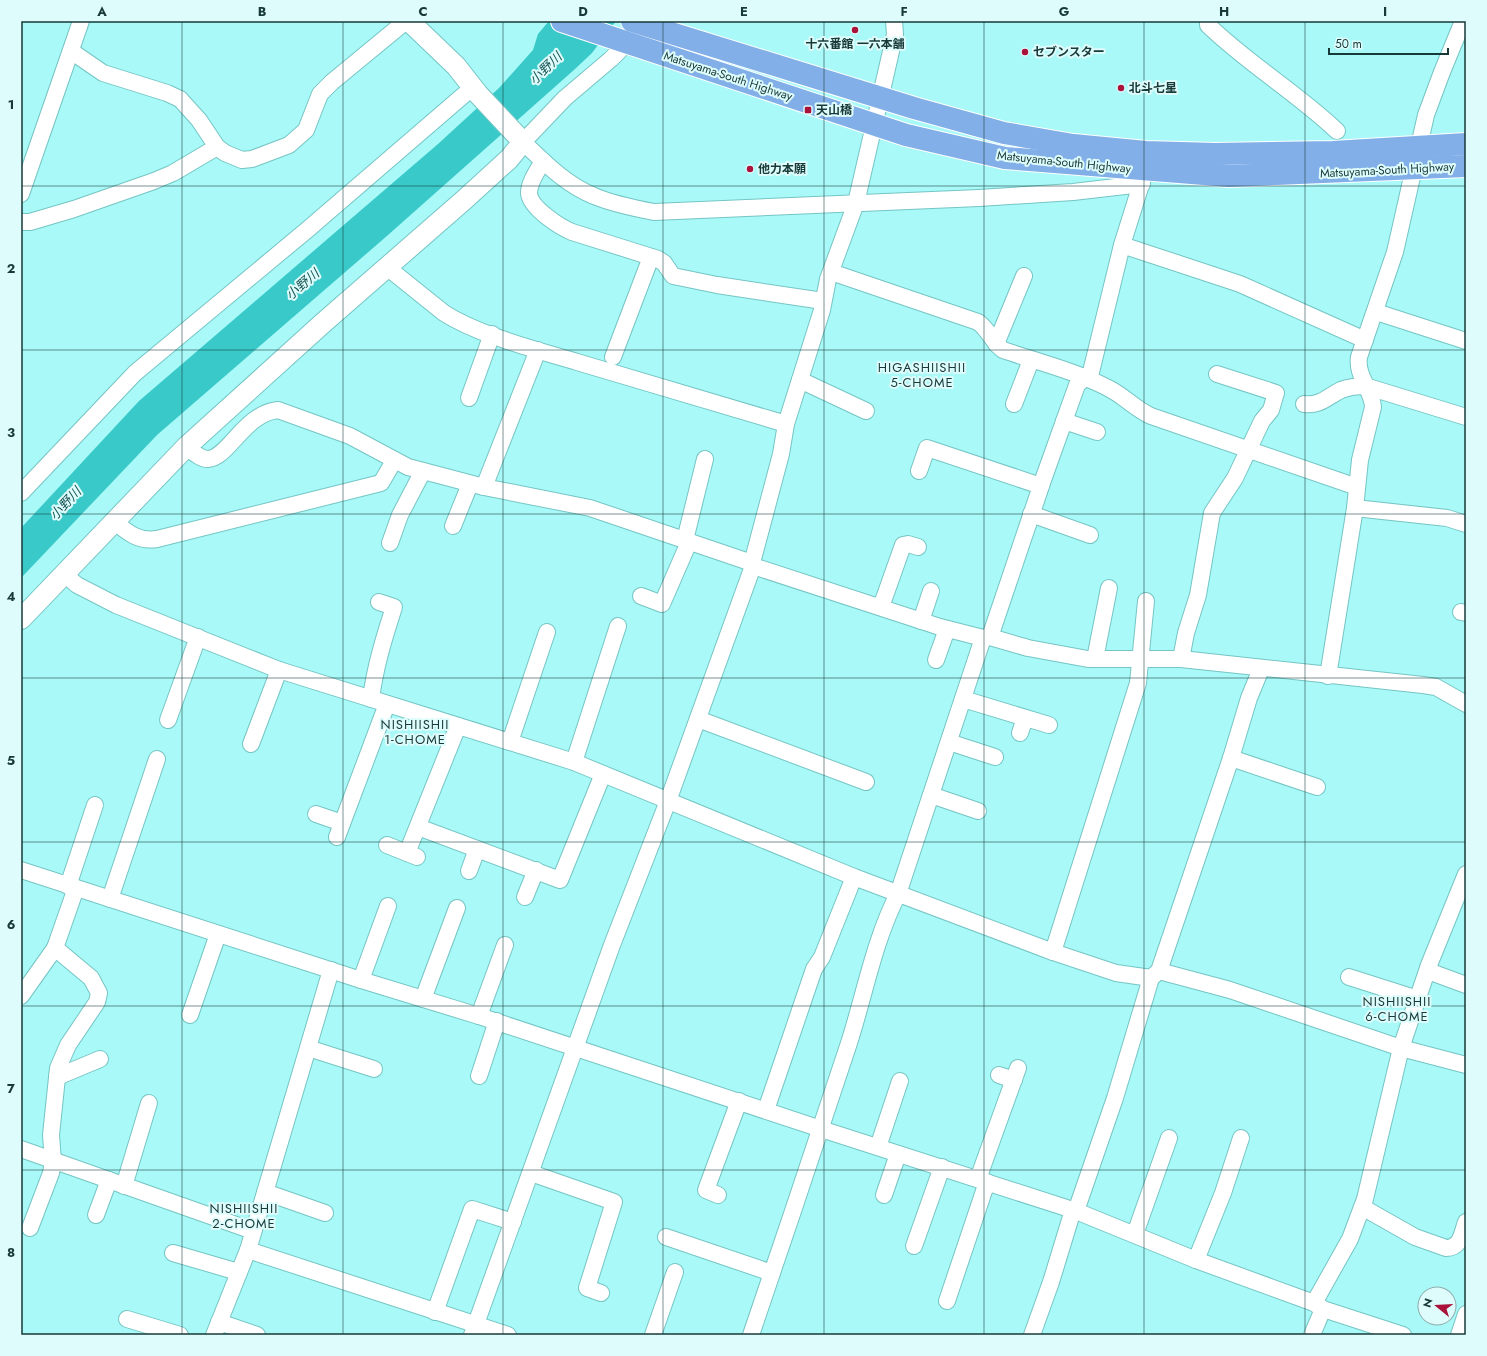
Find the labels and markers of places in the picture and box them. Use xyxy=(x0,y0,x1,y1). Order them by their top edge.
marker: 十六番館 一六本舗 xyxy=(850,25,860,35)
place label: 十六番館 一六本舗 xyxy=(805,35,905,53)
place label: セブンスター xyxy=(1033,43,1105,61)
marker: セブンスター xyxy=(1020,47,1030,57)
place label: 北斗七星 xyxy=(1129,79,1177,97)
marker: 北斗七星 xyxy=(1116,83,1126,93)
place label: 天山橋 xyxy=(816,101,853,119)
marker: 天山橋 xyxy=(803,105,813,115)
place label: 他力本願 xyxy=(758,160,806,178)
marker: 他力本願 xyxy=(745,164,755,174)

